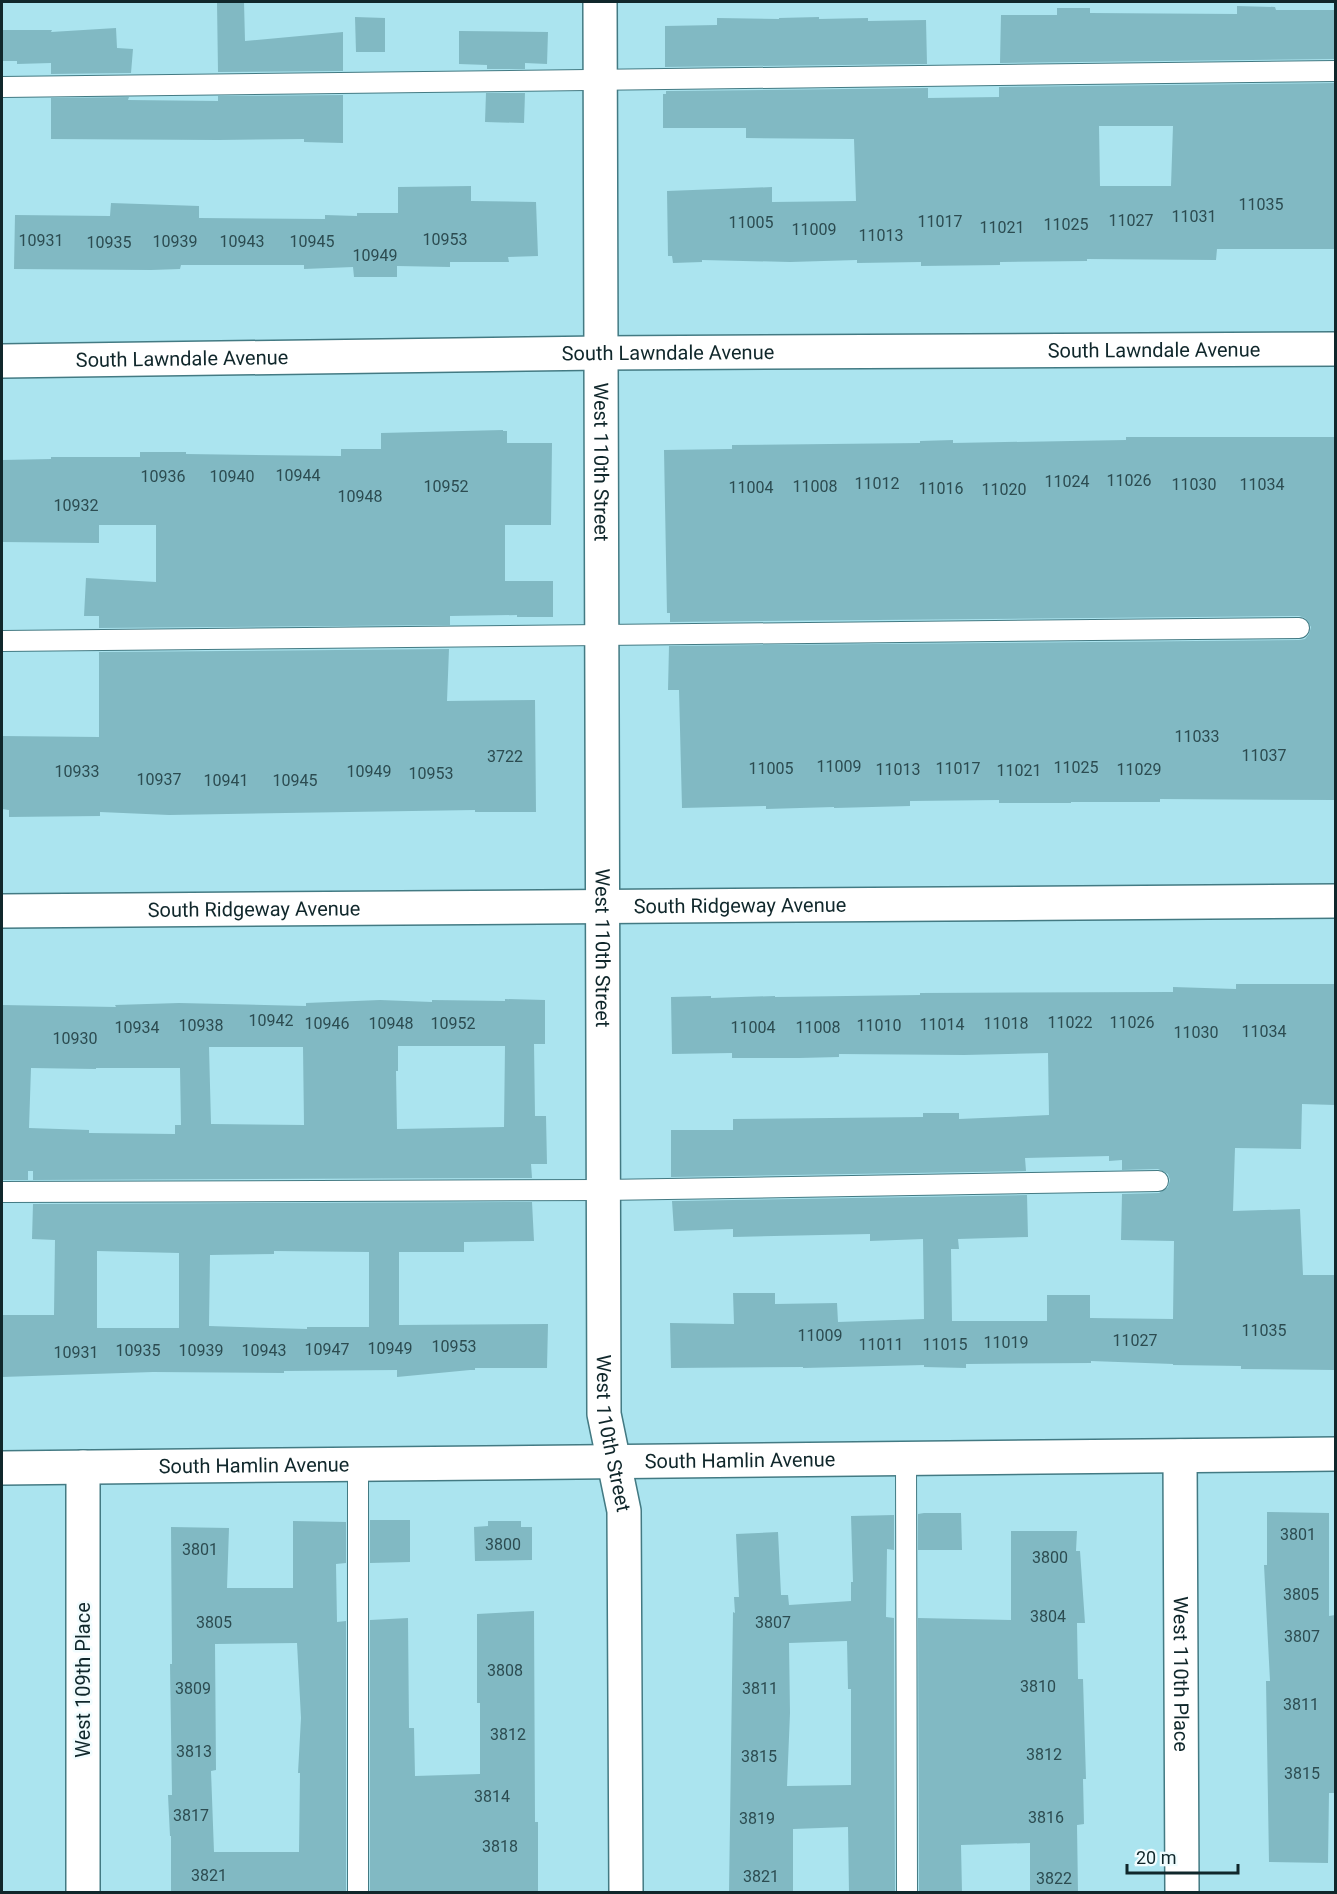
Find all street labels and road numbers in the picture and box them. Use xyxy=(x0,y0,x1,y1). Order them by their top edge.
street label: South Lawndale Avenue xyxy=(1048,337,1260,363)
street label: South Lawndale Avenue xyxy=(561,340,774,366)
street label: South Lawndale Avenue xyxy=(76,345,288,372)
street label: West 110th Street xyxy=(589,382,614,542)
street label: West 110th Street xyxy=(590,868,615,1028)
street label: South Ridgeway Avenue xyxy=(633,893,846,918)
street label: South Ridgeway Avenue xyxy=(148,896,360,922)
street label: West 110th Street xyxy=(592,1354,636,1514)
street label: South Hamlin Avenue xyxy=(644,1447,835,1473)
street label: South Hamlin Avenue xyxy=(158,1452,349,1478)
street label: West 110th Place xyxy=(1169,1596,1193,1752)
street label: West 109th Place xyxy=(71,1602,95,1758)

